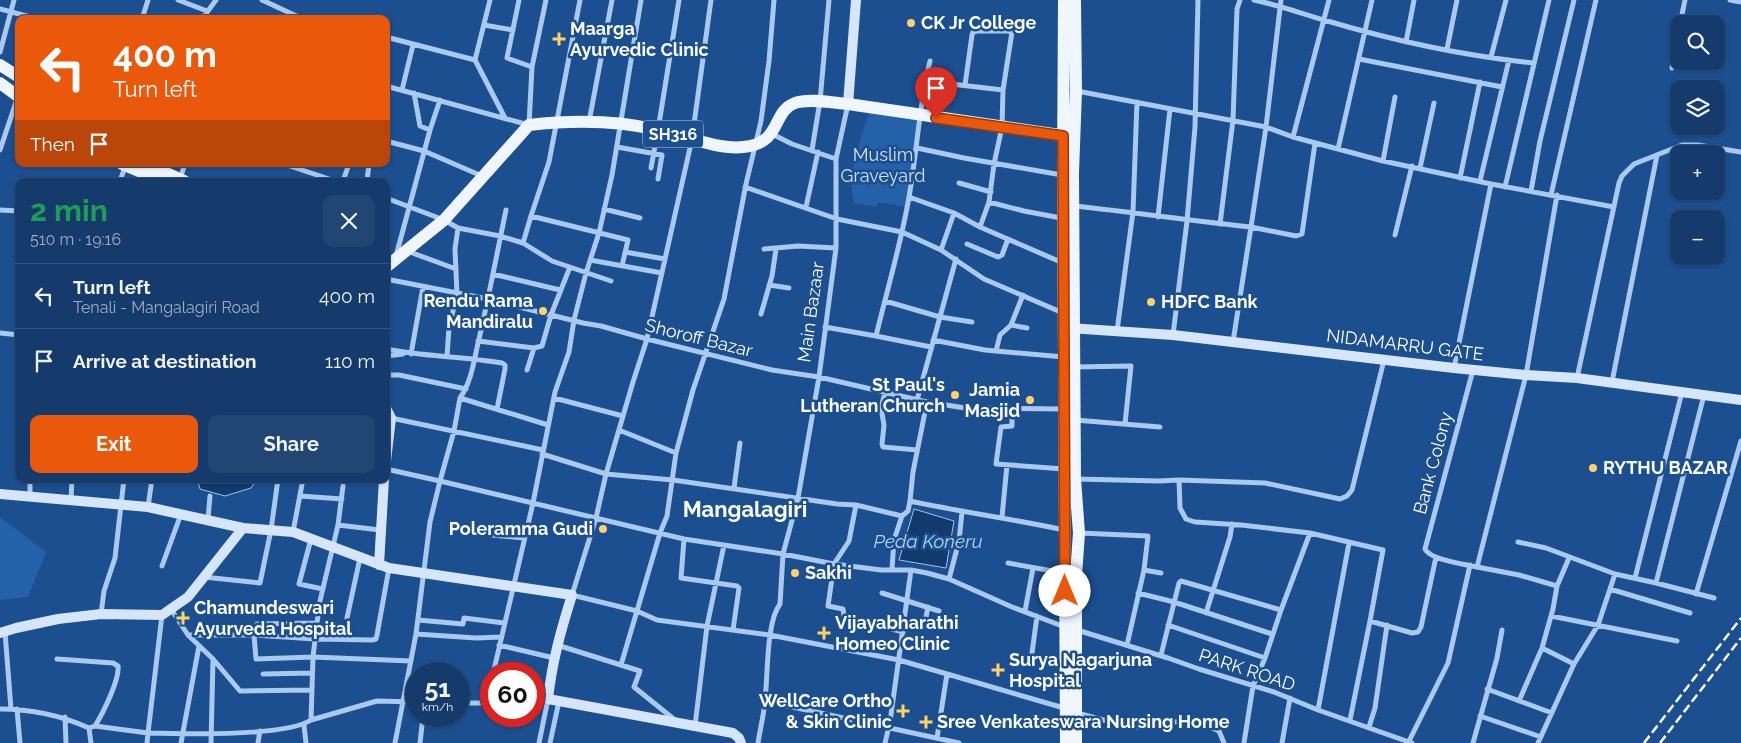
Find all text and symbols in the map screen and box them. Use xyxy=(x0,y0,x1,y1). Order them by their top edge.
place label: CK Jr College xyxy=(921,12,1036,33)
map controls xyxy=(1670,15,1725,265)
button: search xyxy=(1670,15,1725,70)
marker: CK Jr College xyxy=(905,17,917,29)
place label: Maarga Ayurvedic Clinic xyxy=(570,18,709,60)
marker: Maarga Ayurvedic Clinic xyxy=(552,32,566,46)
text: 400 m xyxy=(113,34,217,75)
icon: left xyxy=(30,35,95,100)
pin xyxy=(915,67,957,118)
icon: arrive xyxy=(922,74,950,102)
text: Turn left xyxy=(113,76,197,102)
button: layers xyxy=(1670,80,1725,135)
road number: SH316 xyxy=(643,120,703,148)
icon: arrive xyxy=(85,130,113,158)
text: Then xyxy=(30,133,75,155)
park label: Muslim Graveyard xyxy=(841,144,925,186)
button: + xyxy=(1670,145,1725,200)
text: 2 min xyxy=(30,193,108,228)
button: close xyxy=(323,195,375,247)
button: − xyxy=(1670,210,1725,265)
text: 510 m · 19:16 xyxy=(30,230,121,249)
street label: Main Bazaar xyxy=(793,260,828,363)
text: Turn left xyxy=(73,276,150,298)
icon: left xyxy=(30,282,58,310)
text: 400 m xyxy=(319,285,375,307)
place label: Rendu Rama Mandiralu xyxy=(423,290,533,332)
place label: HDFC Bank xyxy=(1161,291,1259,312)
marker: HDFC Bank xyxy=(1145,296,1157,308)
text: Tenali - Mangalagiri Road xyxy=(73,298,260,317)
marker: Rendu Rama Mandiralu xyxy=(537,305,549,317)
street label: Shoroff Bazar xyxy=(643,314,756,361)
street label: NIDAMARRU GATE xyxy=(1325,324,1485,365)
icon: arrive xyxy=(30,347,58,375)
text: Arrive at destination xyxy=(73,350,257,372)
text: 110 m xyxy=(325,350,375,372)
place label: St Paul's Lutheran Church xyxy=(800,374,945,416)
place label: Jamia Masjid xyxy=(964,379,1020,421)
marker: St Paul's Lutheran Church xyxy=(949,389,961,401)
marker: Jamia Masjid xyxy=(1024,394,1036,406)
street label: Bank Colony xyxy=(1409,409,1456,516)
button: Exit xyxy=(30,415,198,473)
button: Share xyxy=(208,415,375,473)
place label: RYTHU BAZAR xyxy=(1603,457,1728,478)
marker: RYTHU BAZAR xyxy=(1587,462,1599,474)
district label: Mangalagiri xyxy=(683,496,807,522)
place label: Poleramma Gudi xyxy=(449,518,593,539)
marker: Poleramma Gudi xyxy=(597,523,609,535)
water label: Peda Koneru xyxy=(874,530,983,552)
place label: Sakhi xyxy=(805,562,852,583)
position arrow xyxy=(1038,564,1090,616)
marker: Sakhi xyxy=(789,567,801,579)
place label: Chamundeswari Ayurveda Hospital xyxy=(194,597,352,639)
marker: Chamundeswari Ayurveda Hospital xyxy=(176,611,190,625)
place label: Vijayabharathi Homeo Clinic xyxy=(835,612,959,654)
marker: Vijayabharathi Homeo Clinic xyxy=(817,626,831,640)
street label: PARK ROAD xyxy=(1196,644,1298,695)
place label: Surya Nagarjuna Hospital xyxy=(1009,649,1152,691)
speed limit sign: 60 xyxy=(480,662,545,727)
marker: Surya Nagarjuna Hospital xyxy=(991,663,1005,677)
text: 51 xyxy=(424,673,451,703)
place label: WellCare Ortho & Skin Clinic xyxy=(759,690,892,732)
text: km/h xyxy=(422,700,453,714)
marker: WellCare Ortho & Skin Clinic xyxy=(896,704,910,718)
place label: Sree Venkateswara Nursing Home xyxy=(937,711,1230,732)
marker: Sree Venkateswara Nursing Home xyxy=(919,715,933,729)

